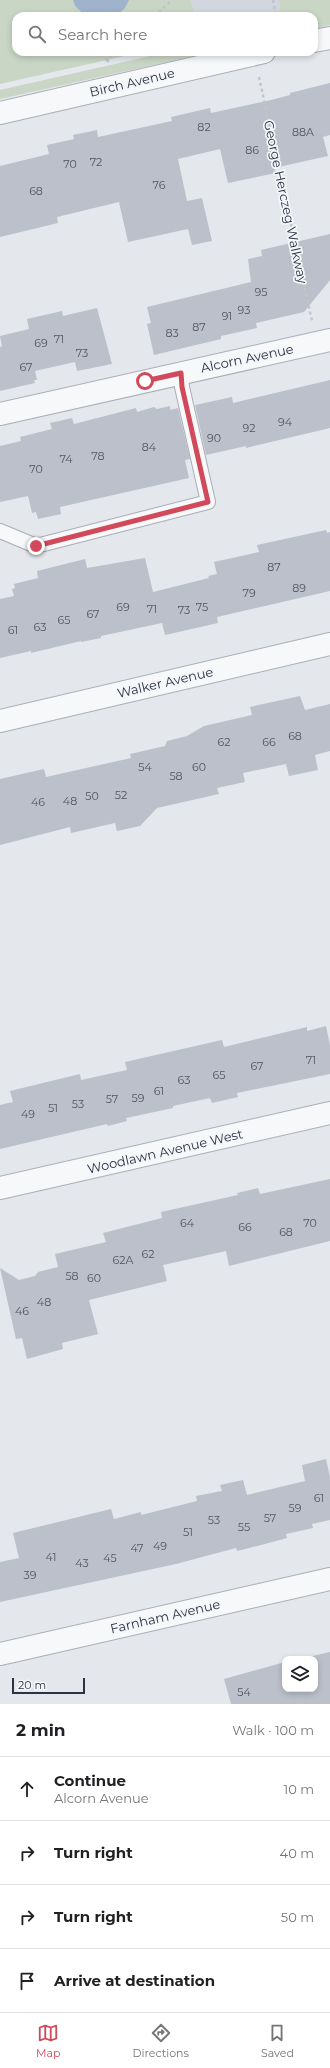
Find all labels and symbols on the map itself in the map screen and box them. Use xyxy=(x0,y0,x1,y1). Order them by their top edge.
street label: Birch Avenue xyxy=(88,64,176,100)
street label: George Herczeg Walkway xyxy=(261,119,311,286)
house number: 82 xyxy=(197,120,211,134)
house number: 88A xyxy=(292,125,314,139)
house number: 86 xyxy=(245,143,259,157)
house number: 72 xyxy=(90,155,102,169)
house number: 70 xyxy=(63,157,77,171)
house number: 76 xyxy=(153,178,166,192)
house number: 68 xyxy=(29,184,43,198)
house number: 95 xyxy=(255,285,267,299)
house number: 93 xyxy=(238,303,250,317)
house number: 91 xyxy=(222,309,232,323)
house number: 87 xyxy=(192,320,206,334)
house number: 83 xyxy=(165,326,179,340)
house number: 71 xyxy=(54,332,64,346)
house number: 69 xyxy=(34,336,48,350)
street label: Alcorn Avenue xyxy=(199,340,295,376)
house number: 73 xyxy=(76,346,88,360)
house number: 67 xyxy=(19,360,33,374)
route start xyxy=(136,372,154,390)
house number: 94 xyxy=(278,415,293,429)
house number: 92 xyxy=(243,421,255,435)
house number: 90 xyxy=(207,431,221,445)
house number: 84 xyxy=(142,440,157,454)
house number: 78 xyxy=(91,449,105,463)
house number: 74 xyxy=(59,452,73,466)
house number: 70 xyxy=(29,462,43,476)
route end xyxy=(27,537,45,555)
house number: 87 xyxy=(267,560,281,574)
house number: 89 xyxy=(292,581,306,595)
house number: 79 xyxy=(242,586,256,600)
house number: 69 xyxy=(116,600,130,614)
house number: 75 xyxy=(196,600,208,614)
house number: 71 xyxy=(147,602,157,616)
house number: 73 xyxy=(178,603,190,617)
house number: 67 xyxy=(86,607,100,621)
house number: 65 xyxy=(58,613,70,627)
house number: 63 xyxy=(34,620,46,634)
house number: 61 xyxy=(8,623,18,637)
street label: Walker Avenue xyxy=(115,663,215,701)
house number: 68 xyxy=(288,729,302,743)
house number: 62 xyxy=(218,735,230,749)
house number: 66 xyxy=(262,735,276,749)
house number: 54 xyxy=(138,760,152,774)
house number: 60 xyxy=(192,760,206,774)
house number: 58 xyxy=(169,769,183,783)
house number: 52 xyxy=(115,788,127,802)
house number: 50 xyxy=(85,789,99,803)
house number: 48 xyxy=(63,794,77,808)
house number: 46 xyxy=(31,795,45,809)
house number: 71 xyxy=(306,1053,316,1067)
house number: 67 xyxy=(250,1059,264,1073)
house number: 65 xyxy=(213,1068,225,1082)
house number: 63 xyxy=(178,1073,190,1087)
house number: 61 xyxy=(154,1084,164,1098)
house number: 59 xyxy=(132,1091,145,1105)
house number: 57 xyxy=(106,1092,118,1106)
house number: 53 xyxy=(72,1097,84,1111)
house number: 51 xyxy=(48,1101,58,1115)
house number: 49 xyxy=(21,1107,35,1121)
street label: Woodlawn Avenue West xyxy=(86,1125,244,1177)
house number: 64 xyxy=(180,1216,195,1230)
house number: 70 xyxy=(303,1216,317,1230)
house number: 66 xyxy=(238,1220,252,1234)
house number: 68 xyxy=(279,1225,293,1239)
house number: 62 xyxy=(142,1247,154,1261)
house number: 62A xyxy=(113,1253,134,1267)
house number: 58 xyxy=(65,1269,79,1283)
house number: 60 xyxy=(87,1271,101,1285)
house number: 48 xyxy=(37,1295,51,1309)
house number: 46 xyxy=(15,1304,29,1318)
house number: 61 xyxy=(314,1491,324,1505)
house number: 59 xyxy=(289,1501,302,1515)
house number: 57 xyxy=(264,1511,276,1525)
house number: 53 xyxy=(208,1513,220,1527)
house number: 55 xyxy=(238,1520,250,1534)
house number: 51 xyxy=(183,1525,193,1539)
house number: 49 xyxy=(153,1539,167,1553)
house number: 47 xyxy=(130,1541,144,1555)
house number: 41 xyxy=(46,1550,56,1564)
house number: 45 xyxy=(103,1551,117,1565)
house number: 43 xyxy=(75,1556,89,1570)
house number: 39 xyxy=(24,1568,37,1582)
street label: Farnham Avenue xyxy=(109,1596,222,1636)
scale bar xyxy=(12,1676,85,1695)
house number: 54 xyxy=(237,1685,251,1699)

